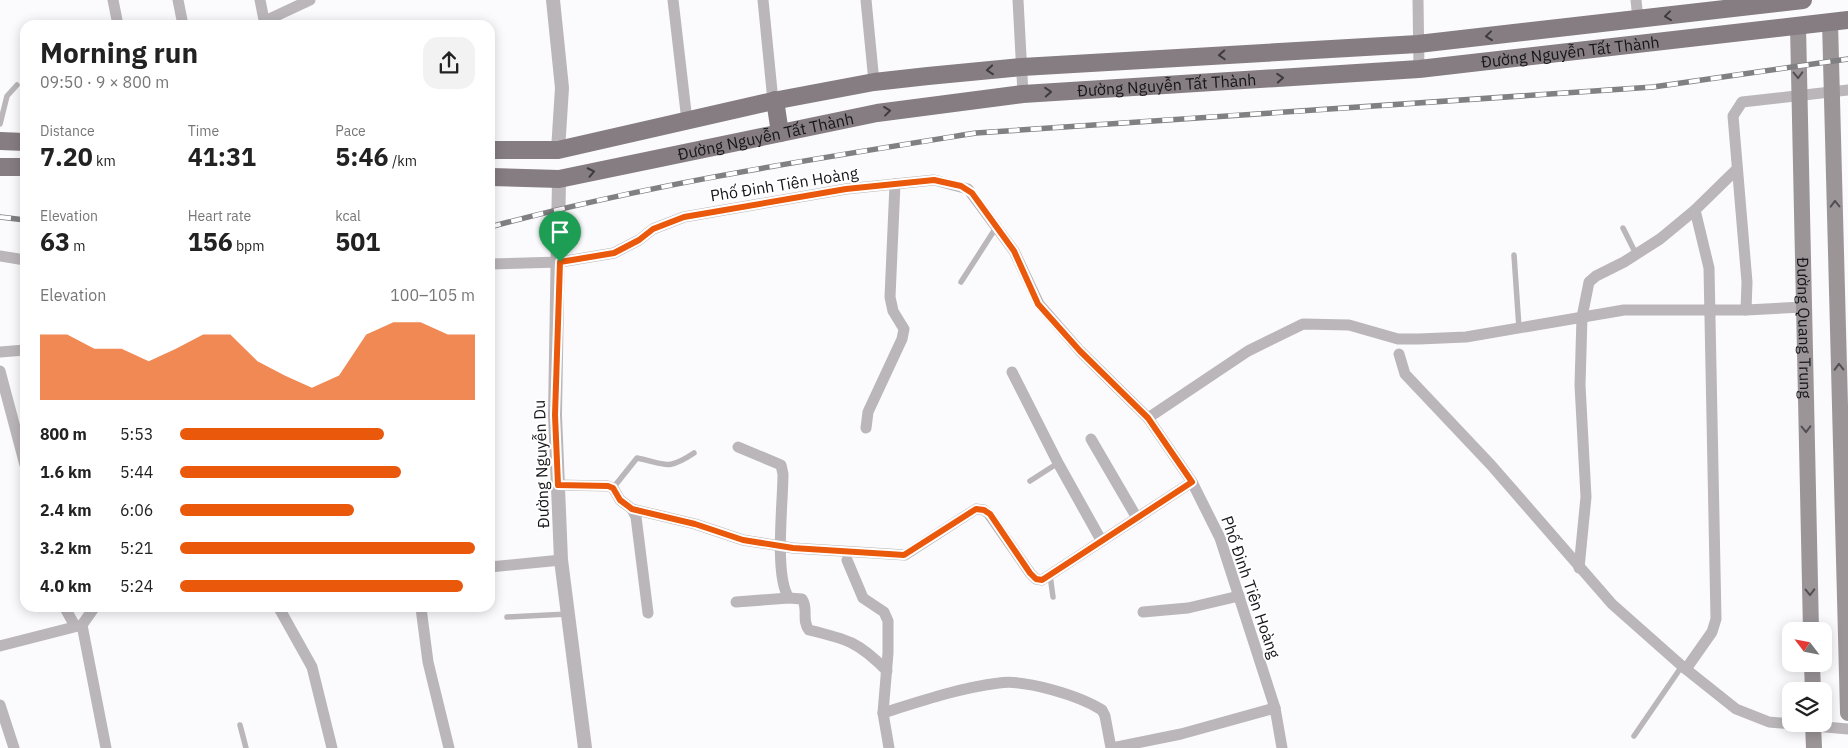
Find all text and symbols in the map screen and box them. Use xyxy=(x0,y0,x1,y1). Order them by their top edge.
one-way arrow xyxy=(1664,10,1672,21)
one-way arrow xyxy=(1485,30,1493,41)
street label: Đường Nguyễn Tất Thành xyxy=(1480,32,1661,72)
text: Morning run xyxy=(40,34,198,71)
button: share xyxy=(423,37,475,89)
one-way arrow xyxy=(1218,50,1226,61)
one-way arrow xyxy=(986,64,994,75)
street label: Đường Nguyễn Tất Thành xyxy=(1076,69,1257,101)
one-way arrow xyxy=(1793,71,1803,79)
text: 09:50 · 9 × 800 m xyxy=(40,72,169,92)
one-way arrow xyxy=(1277,72,1285,83)
one-way arrow xyxy=(1044,87,1052,98)
one-way arrow xyxy=(883,106,891,117)
street label: Đường Nguyễn Tất Thành xyxy=(676,108,856,164)
text: Distance xyxy=(40,122,95,140)
text: Time xyxy=(188,122,219,140)
text: Pace xyxy=(335,122,366,140)
text: 7.20 xyxy=(40,140,93,173)
text: 41:31 xyxy=(188,140,256,173)
text: 5:46 xyxy=(335,140,389,173)
text: km xyxy=(93,152,116,170)
text: /km xyxy=(389,152,417,170)
street label: Phố Đinh Tiên Hoàng xyxy=(709,162,860,206)
one-way arrow xyxy=(586,167,595,178)
one-way arrow xyxy=(1829,200,1840,208)
text: Elevation xyxy=(40,207,98,225)
text: Heart rate xyxy=(188,207,251,225)
text: kcal xyxy=(335,207,361,225)
pin xyxy=(539,211,581,262)
icon: arrive xyxy=(546,218,574,246)
text: 63 xyxy=(40,225,70,258)
text: 156 xyxy=(188,225,233,258)
text: 501 xyxy=(335,225,380,258)
text: m xyxy=(70,237,86,255)
text: bpm xyxy=(233,237,264,255)
street label: Đường Quang Trung xyxy=(1793,257,1816,399)
text: Elevation xyxy=(40,285,106,305)
text: 100–105 m xyxy=(390,285,475,305)
one-way arrow xyxy=(1834,363,1844,370)
street label: Đường Nguyễn Du xyxy=(529,400,553,528)
text: 800 m xyxy=(40,424,87,444)
text: 5:53 xyxy=(120,424,153,444)
one-way arrow xyxy=(1801,426,1811,434)
text: 1.6 km xyxy=(40,462,91,482)
text: 5:44 xyxy=(120,462,153,482)
text: 2.4 km xyxy=(40,500,91,520)
text: 6:06 xyxy=(120,500,153,520)
street label: Phố Đinh Tiên Hoàng xyxy=(1217,513,1285,661)
text: 3.2 km xyxy=(40,538,91,558)
text: 5:21 xyxy=(120,538,153,558)
text: 4.0 km xyxy=(40,576,91,596)
text: 5:24 xyxy=(120,576,153,596)
one-way arrow xyxy=(1805,588,1815,596)
north arrow xyxy=(1782,622,1832,672)
map controls xyxy=(1782,622,1832,732)
button: layers xyxy=(1782,682,1832,732)

